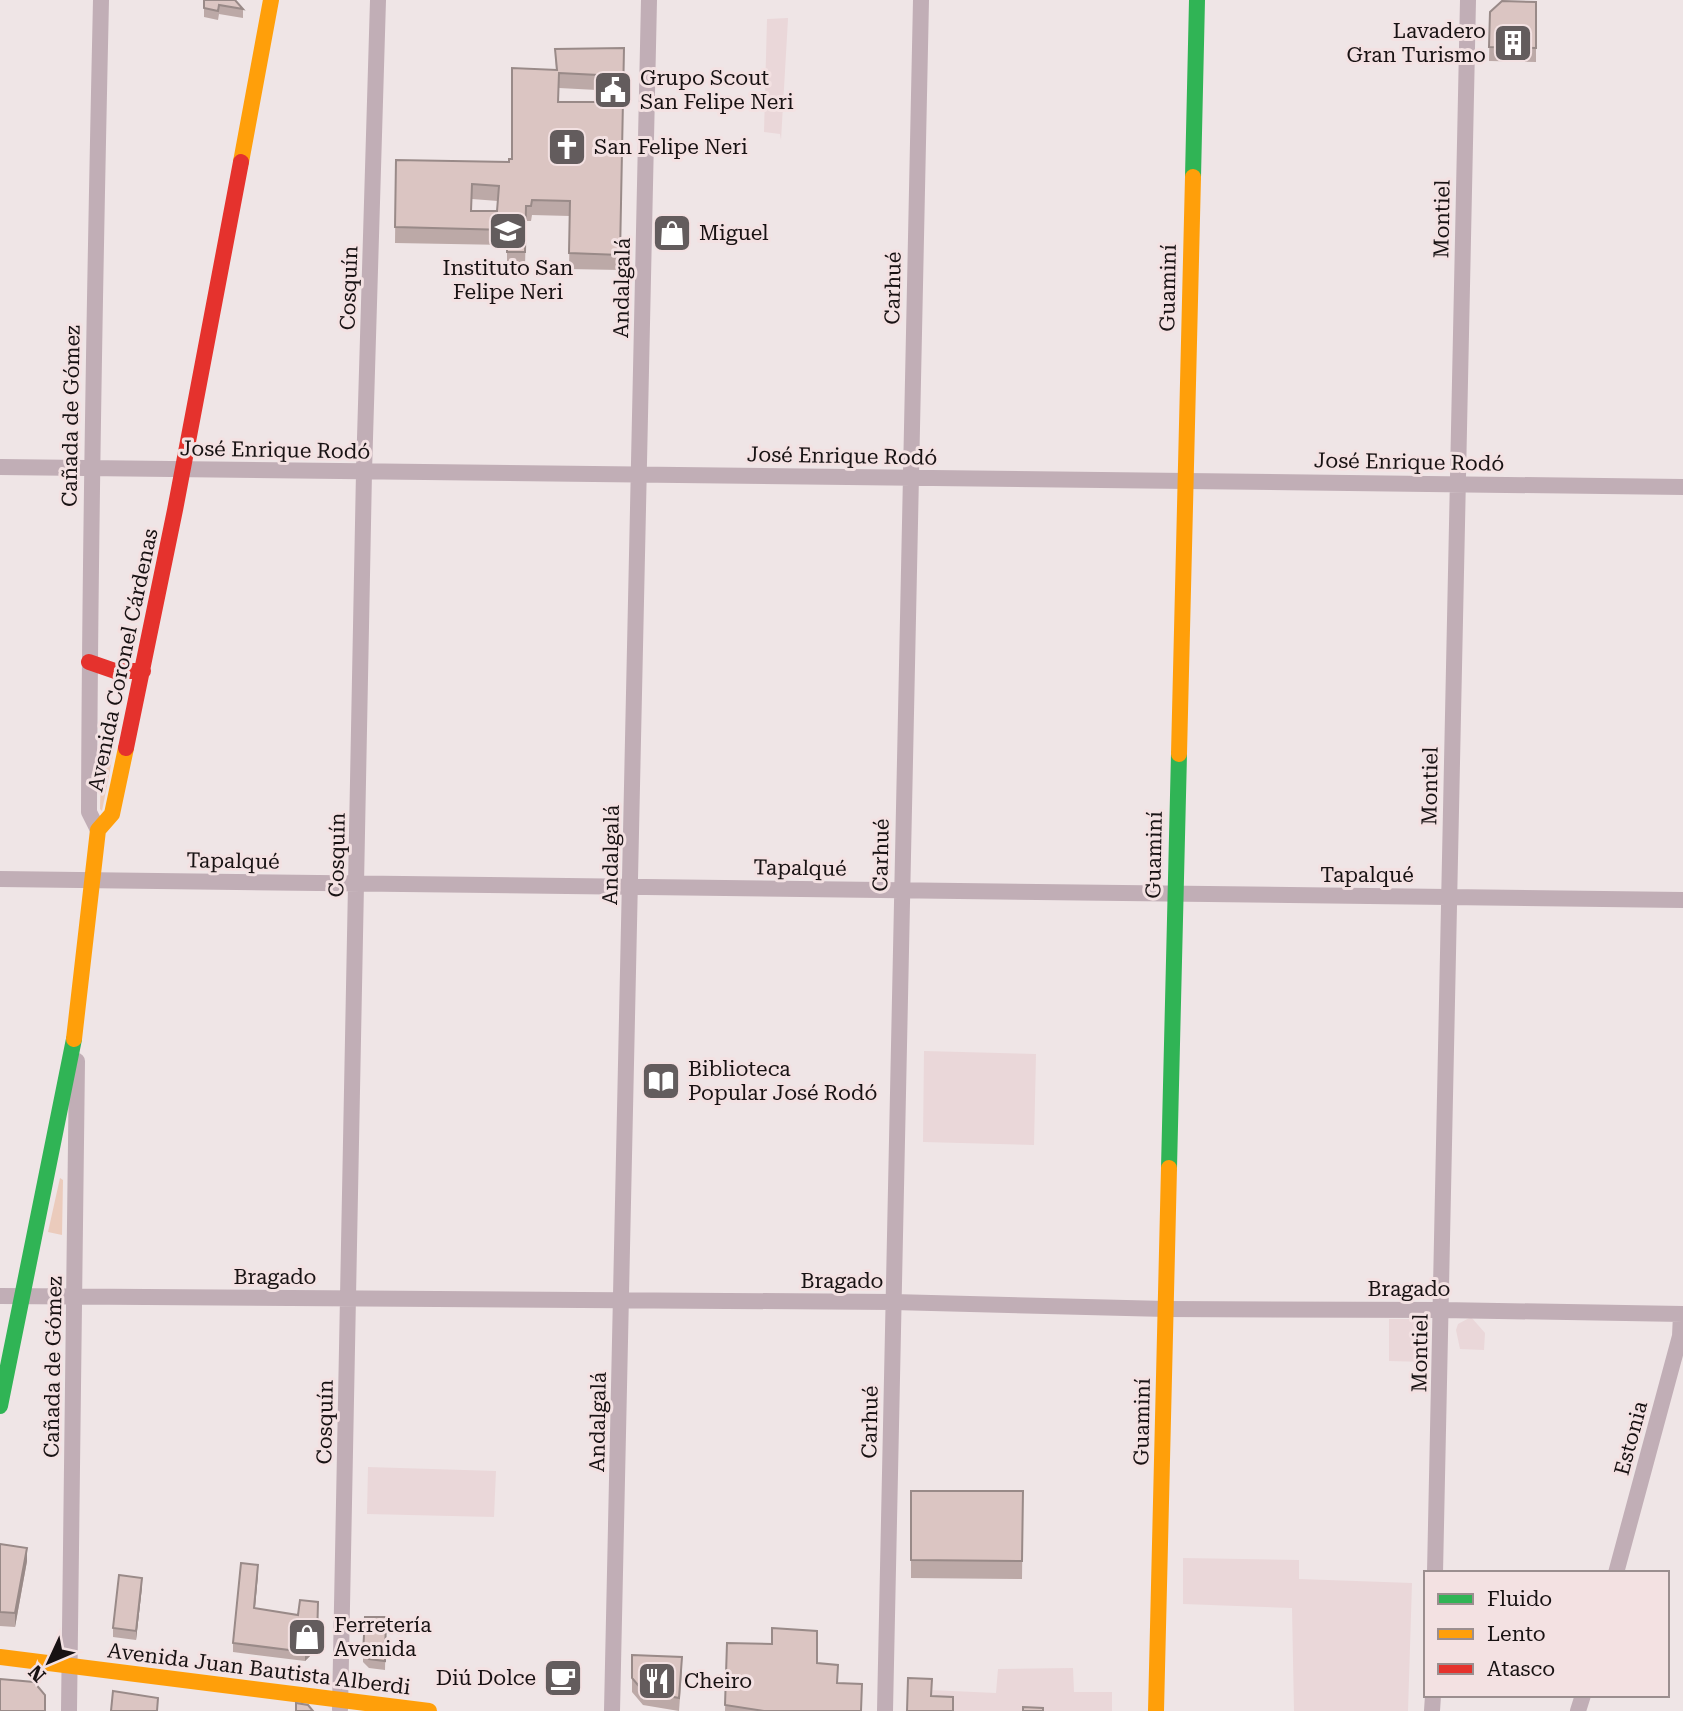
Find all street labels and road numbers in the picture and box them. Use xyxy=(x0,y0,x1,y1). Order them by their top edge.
street label: Montiel xyxy=(1429,179,1455,259)
street label: Andalgalá xyxy=(609,237,635,338)
street label: Guaminí xyxy=(1155,244,1181,332)
street label: Cosquín xyxy=(336,245,362,331)
street label: Carhué xyxy=(880,251,906,325)
street label: Cañada de Gómez xyxy=(57,325,85,507)
street label: José Enrique Rodó xyxy=(180,436,370,464)
street label: José Enrique Rodó xyxy=(747,442,937,470)
street label: José Enrique Rodó xyxy=(1314,448,1504,476)
street label: Avenida Coronel Cárdenas xyxy=(83,526,163,794)
street label: Montiel xyxy=(1417,746,1443,826)
street label: Andalgalá xyxy=(598,804,624,905)
street label: Guaminí xyxy=(1141,811,1167,899)
street label: Cosquín xyxy=(324,812,350,898)
street label: Carhué xyxy=(868,818,894,892)
street label: Tapalqué xyxy=(186,848,280,874)
street label: Tapalqué xyxy=(753,855,847,881)
street label: Tapalqué xyxy=(1320,863,1414,887)
street label: Bragado xyxy=(234,1265,317,1289)
street label: Bragado xyxy=(801,1269,884,1293)
street label: Cañada de Gómez xyxy=(39,1276,67,1458)
street label: Bragado xyxy=(1368,1277,1451,1301)
street label: Montiel xyxy=(1407,1313,1433,1393)
street label: Andalgalá xyxy=(585,1371,611,1472)
street label: Guaminí xyxy=(1129,1378,1155,1466)
street label: Cosquín xyxy=(312,1379,338,1465)
street label: Carhué xyxy=(857,1385,883,1459)
street label: Estonia xyxy=(1610,1398,1653,1478)
street label: Avenida Juan Bautista Alberdi xyxy=(106,1638,412,1700)

